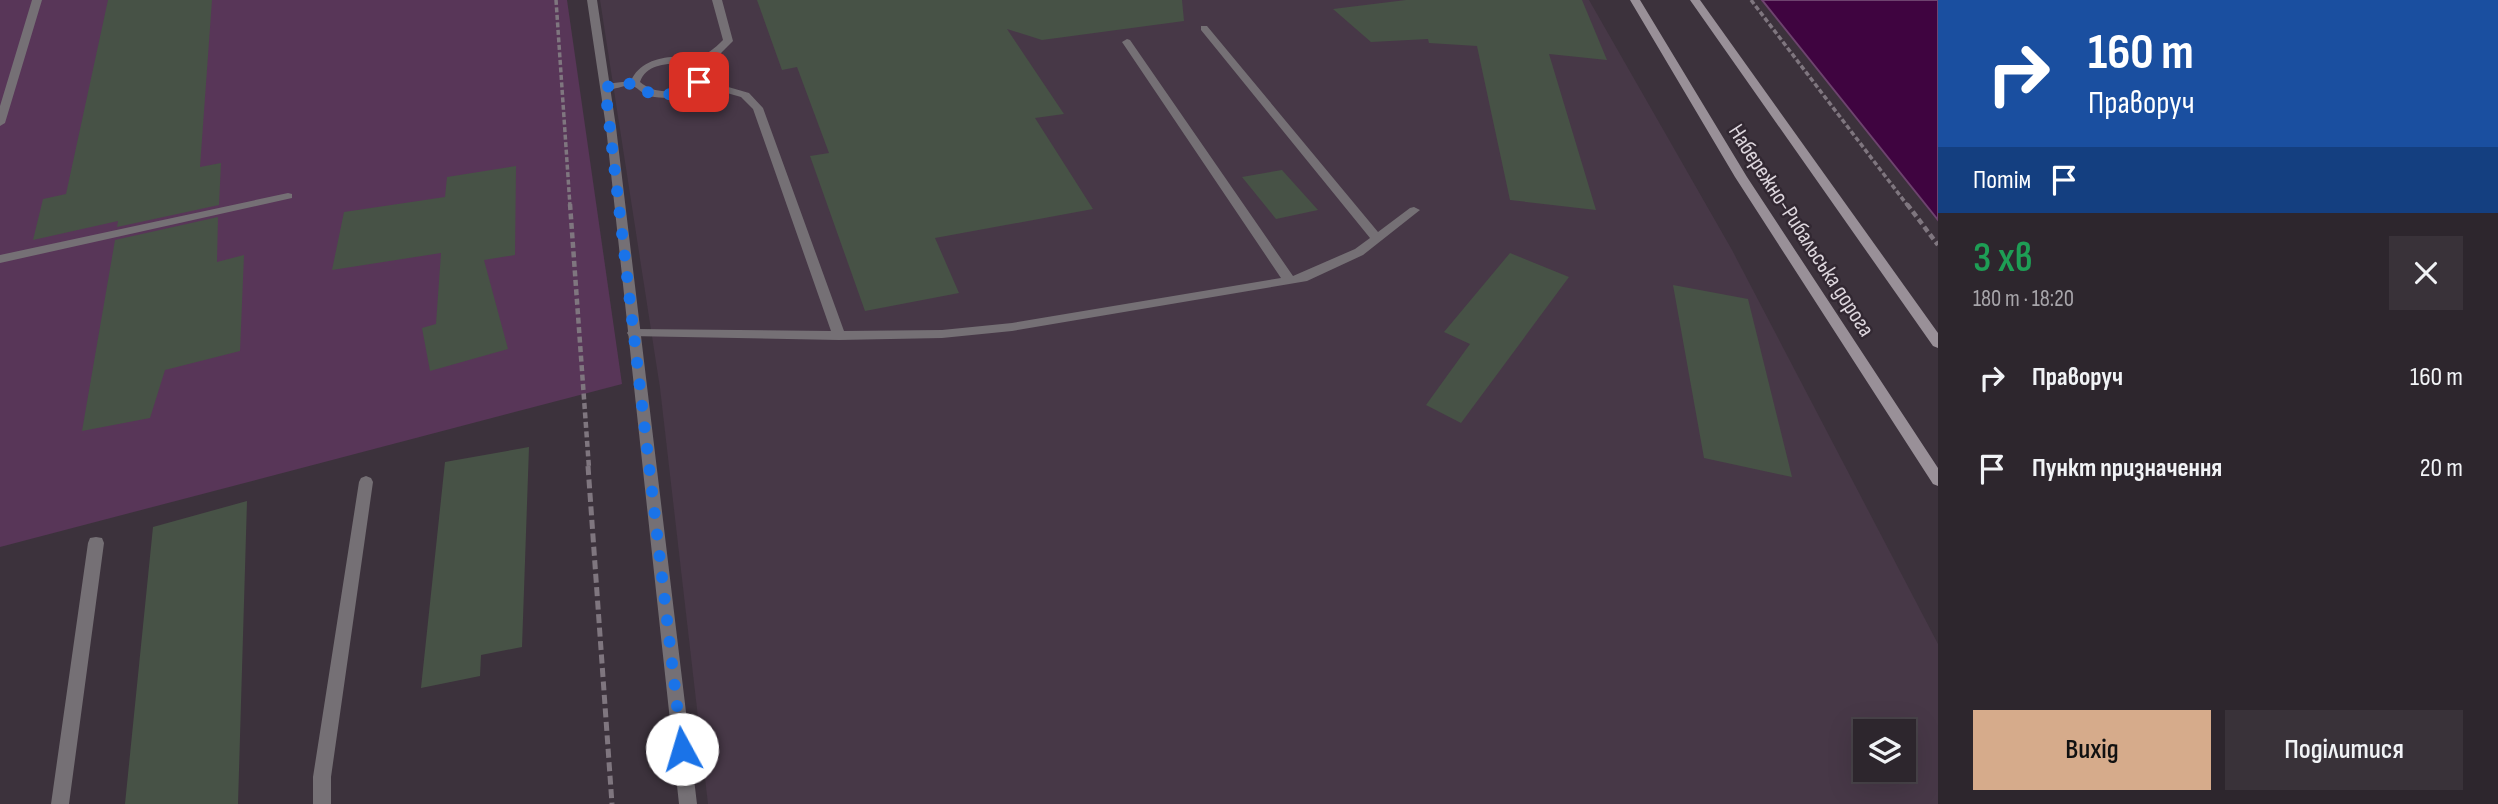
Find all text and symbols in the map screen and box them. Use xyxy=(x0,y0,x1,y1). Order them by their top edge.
text: 160 m xyxy=(2088,24,2194,83)
icon: right xyxy=(1973,28,2064,119)
pin xyxy=(669,52,729,112)
icon: arrive xyxy=(680,63,718,101)
text: Праворуч xyxy=(2088,84,2195,123)
street label: Набережно-Рибальська дорога xyxy=(1722,119,1880,342)
icon: arrive xyxy=(2045,161,2083,199)
text: Потім xyxy=(1973,165,2031,196)
text: 3 хв xyxy=(1973,233,2033,284)
button: close xyxy=(2389,236,2463,310)
text: 180 m · 18:20 xyxy=(1973,285,2074,313)
icon: right xyxy=(1973,359,2011,397)
text: Праворуч xyxy=(2032,362,2123,393)
text: 160 m xyxy=(2410,362,2463,393)
icon: arrive xyxy=(1973,450,2011,488)
text: Пункт призначення xyxy=(2032,453,2222,484)
text: 20 m xyxy=(2420,453,2463,484)
button: Вихід xyxy=(1973,710,2211,790)
button: Поділитися xyxy=(2225,710,2463,790)
position arrow xyxy=(645,712,719,786)
map controls xyxy=(1853,719,1916,782)
button: layers xyxy=(1853,719,1916,782)

